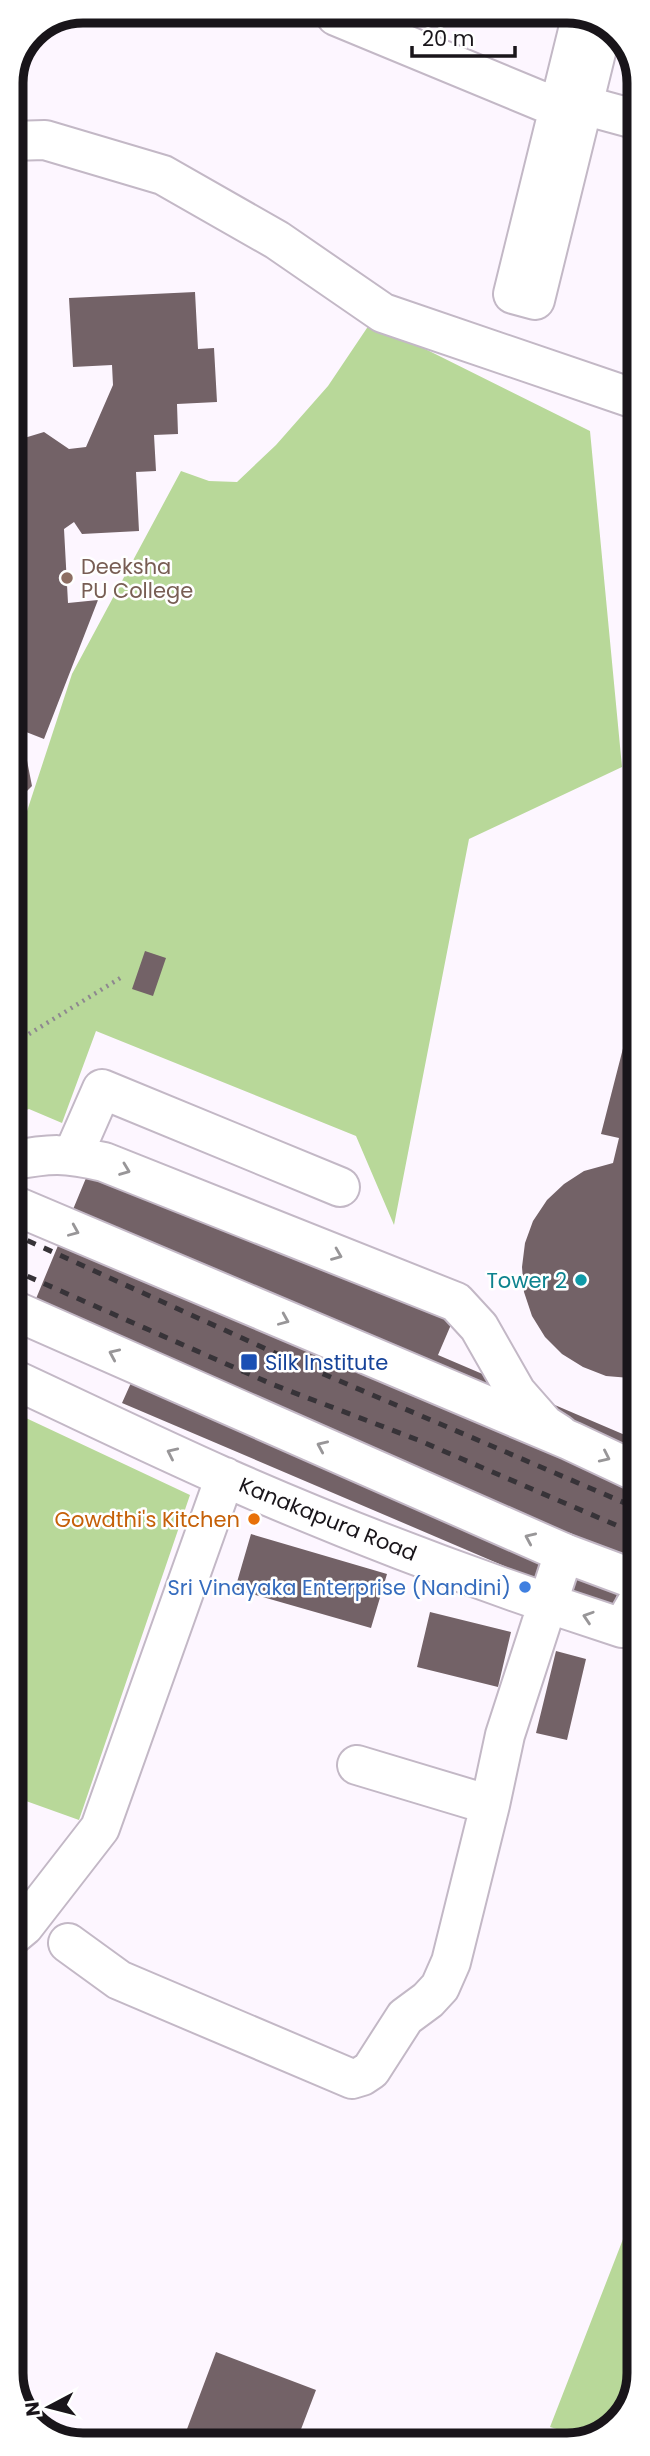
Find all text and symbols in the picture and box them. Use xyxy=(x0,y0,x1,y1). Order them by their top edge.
scale bar xyxy=(412,14,515,58)
text: 20 m xyxy=(422,24,475,53)
place label: Deeksha PU College xyxy=(81,552,193,605)
marker: Deeksha PU College xyxy=(59,570,75,586)
one-way arrow xyxy=(119,1162,131,1176)
one-way arrow xyxy=(67,1223,79,1237)
one-way arrow xyxy=(330,1246,342,1260)
place label: Tower 2 xyxy=(486,1266,567,1295)
marker: Tower 2 xyxy=(573,1272,589,1288)
one-way arrow xyxy=(277,1311,289,1325)
place label: Silk Institute xyxy=(265,1348,388,1377)
one-way arrow xyxy=(108,1349,120,1363)
marker: Silk Institute xyxy=(239,1352,259,1372)
one-way arrow xyxy=(317,1440,329,1454)
one-way arrow xyxy=(167,1447,179,1461)
one-way arrow xyxy=(598,1449,610,1463)
street label: Kanakapura Road xyxy=(235,1470,421,1568)
place label: Gowdthi's Kitchen xyxy=(55,1505,240,1534)
marker: Gowdthi's Kitchen xyxy=(246,1511,262,1527)
one-way arrow xyxy=(525,1532,537,1546)
place label: Sri Vinayaka Enterprise (Nandini) xyxy=(168,1573,511,1602)
marker: Sri Vinayaka Enterprise (Nandini) xyxy=(517,1579,533,1595)
one-way arrow xyxy=(583,1611,595,1625)
north arrow xyxy=(14,2372,84,2442)
text: N xyxy=(18,2400,47,2418)

